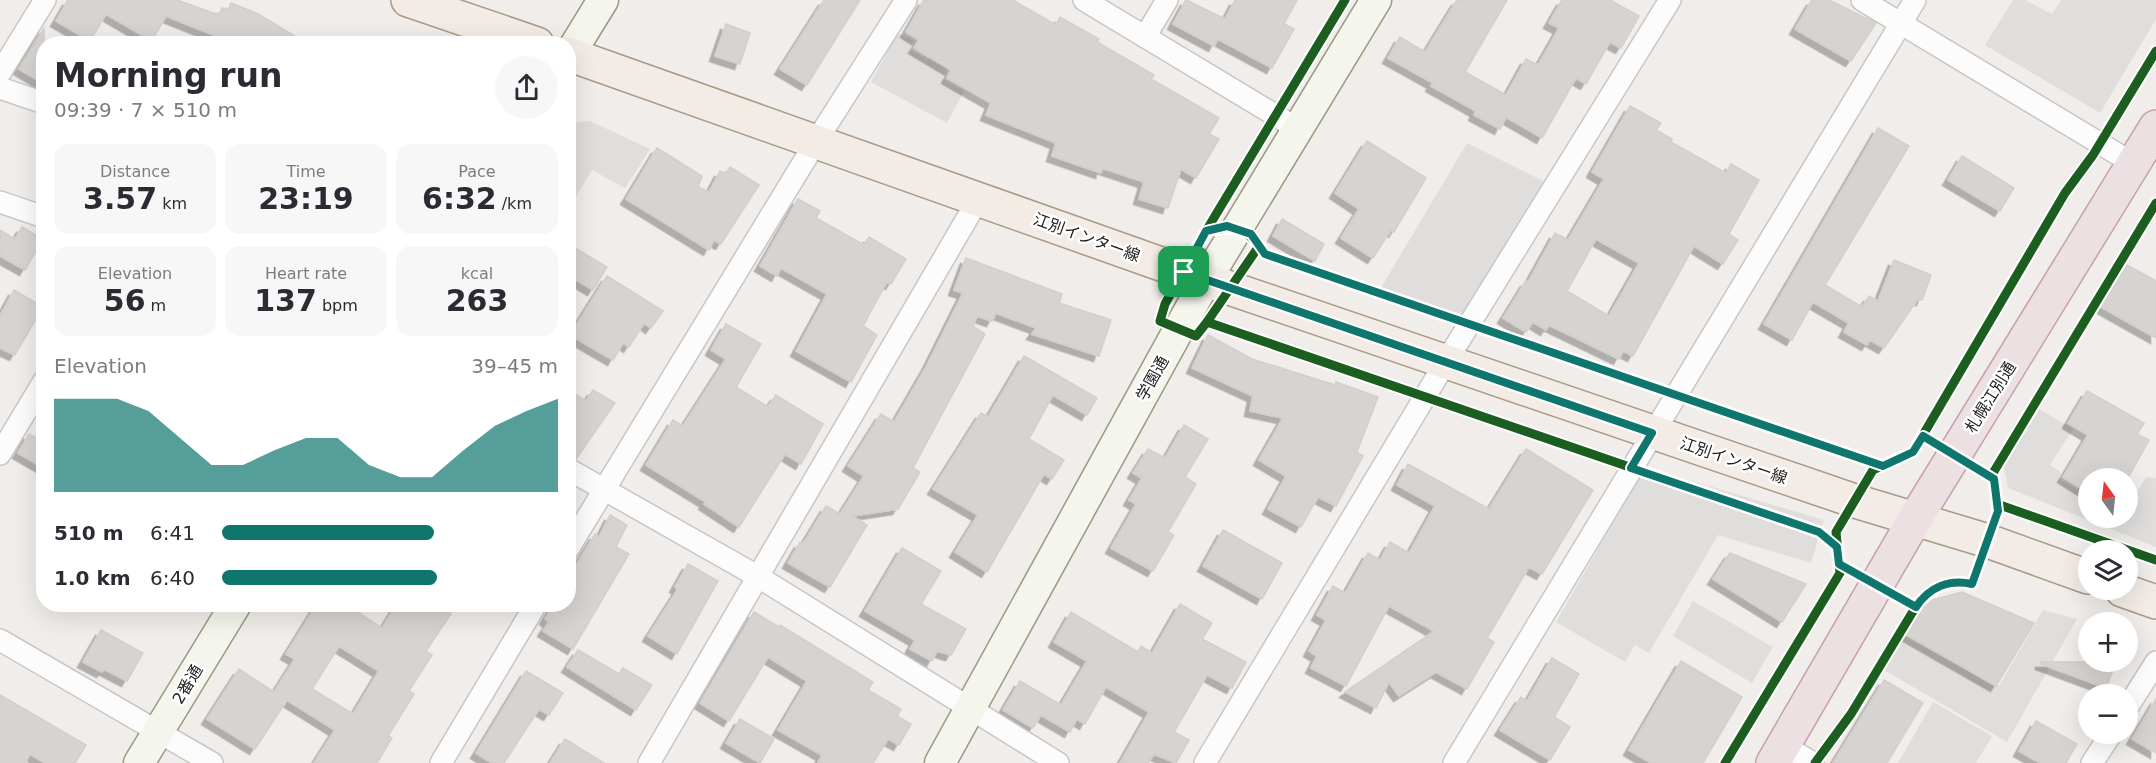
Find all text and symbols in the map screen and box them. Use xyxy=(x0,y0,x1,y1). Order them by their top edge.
text: Morning run xyxy=(54,56,282,95)
button: share xyxy=(495,56,558,119)
text: 09:39 · 7 × 510 m xyxy=(54,98,237,122)
text: Distance xyxy=(100,162,170,181)
text: Time xyxy=(286,162,326,181)
text: Pace xyxy=(458,162,496,181)
text: 3.57 xyxy=(83,181,157,216)
text: 23:19 xyxy=(258,181,354,216)
text: 6:32 xyxy=(422,181,497,216)
text: km xyxy=(157,194,187,213)
text: /km xyxy=(497,194,532,213)
street label: 江別インター線 xyxy=(1031,209,1143,266)
pin xyxy=(1158,246,1209,297)
icon: arrive xyxy=(1167,255,1200,288)
text: Elevation xyxy=(98,264,172,283)
text: Heart rate xyxy=(265,264,347,283)
text: kcal xyxy=(461,264,493,283)
text: 56 xyxy=(104,283,146,318)
text: 137 xyxy=(254,283,317,318)
text: 263 xyxy=(446,283,508,318)
text: m xyxy=(146,296,166,315)
text: bpm xyxy=(317,296,358,315)
street label: 学園通 xyxy=(1132,353,1172,404)
text: Elevation xyxy=(54,354,147,378)
text: 39–45 m xyxy=(471,354,558,378)
street label: 札幌江別通 xyxy=(1961,358,2020,436)
street label: 江別インター線 xyxy=(1678,433,1790,488)
north arrow xyxy=(2078,468,2138,528)
map controls xyxy=(2078,468,2138,744)
text: 510 m xyxy=(54,521,124,545)
text: 6:41 xyxy=(150,521,195,545)
button: layers xyxy=(2078,540,2138,600)
text: 1.0 km xyxy=(54,566,131,590)
text: 6:40 xyxy=(150,566,195,590)
button: + xyxy=(2078,612,2138,672)
street label: 2番通 xyxy=(168,661,206,707)
button: − xyxy=(2078,684,2138,744)

